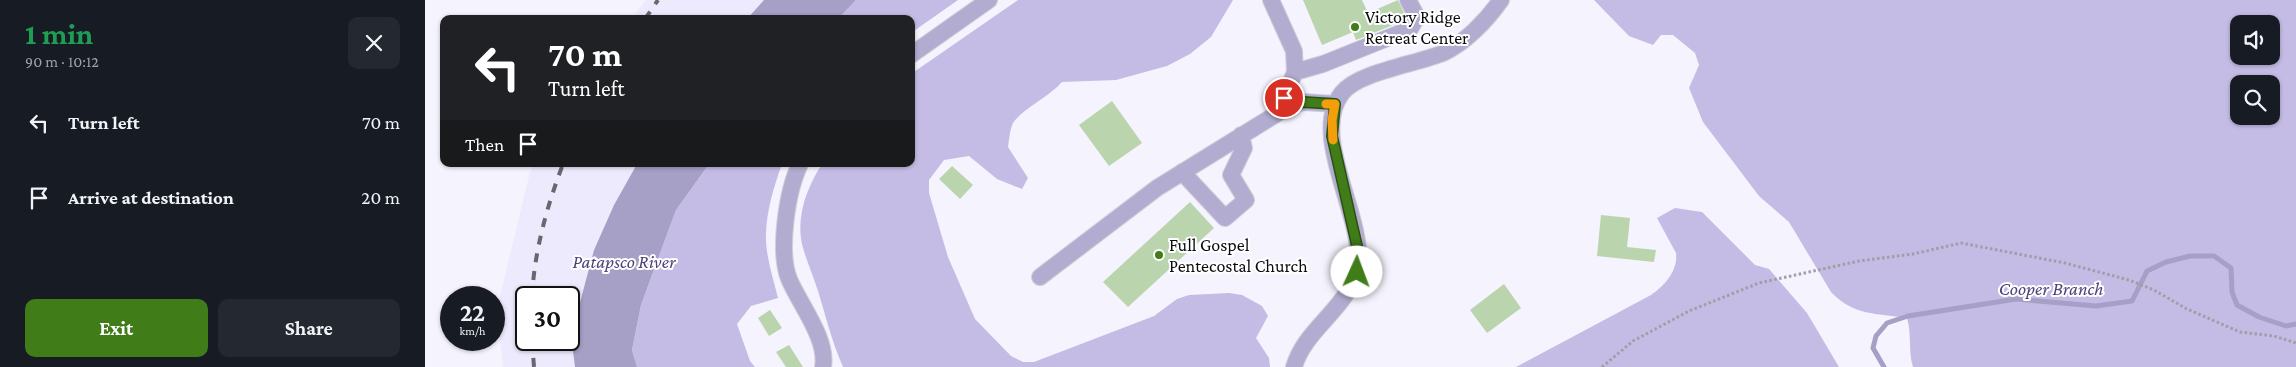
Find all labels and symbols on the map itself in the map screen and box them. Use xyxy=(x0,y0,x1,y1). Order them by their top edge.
place label: Victory Ridge Retreat Center xyxy=(1365,7,1469,48)
marker: Victory Ridge Retreat Center xyxy=(1349,21,1361,33)
pin xyxy=(1263,77,1305,119)
place label: Full Gospel Pentecostal Church xyxy=(1169,235,1308,276)
position arrow xyxy=(1330,245,1382,297)
marker: Full Gospel Pentecostal Church xyxy=(1153,249,1165,261)
water label: Patapsco River xyxy=(572,251,677,272)
water label: Cooper Branch xyxy=(1999,278,2103,299)
speed limit sign: 30 xyxy=(515,286,580,351)

